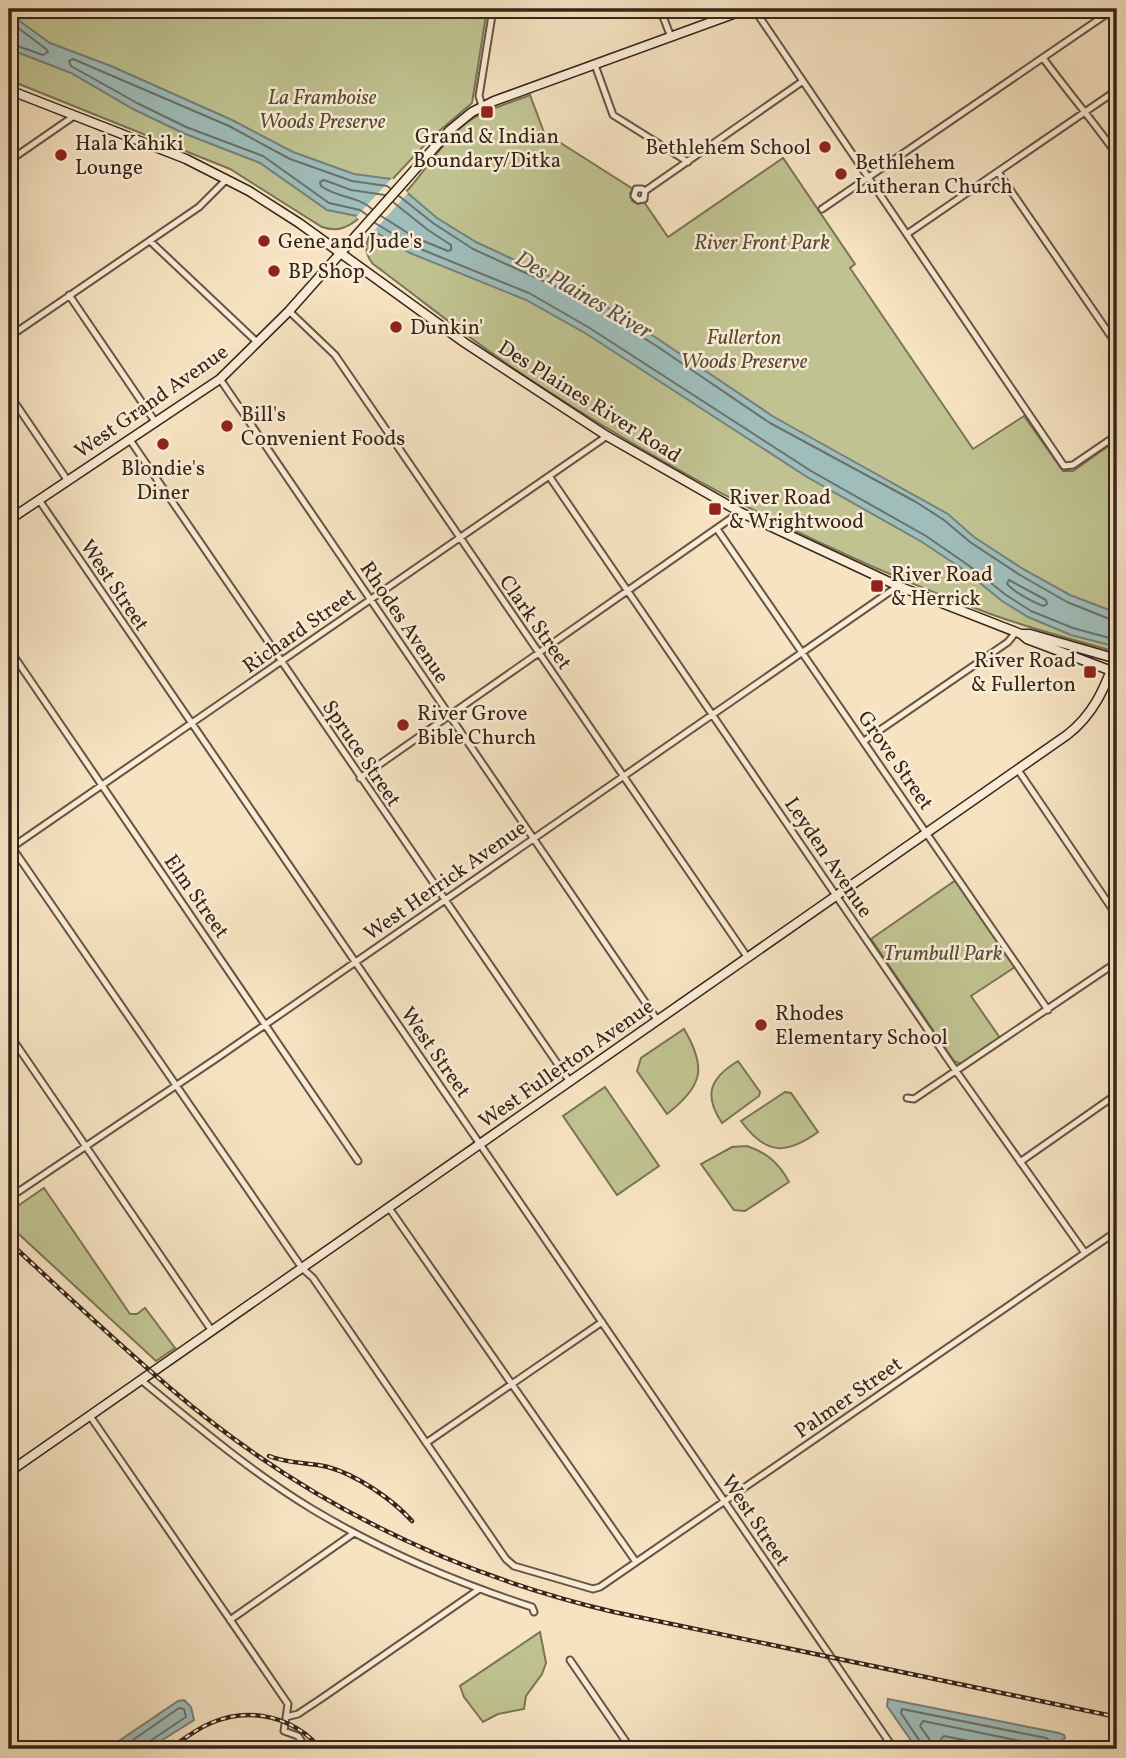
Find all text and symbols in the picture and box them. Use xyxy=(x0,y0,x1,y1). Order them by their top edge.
park label: La Framboise Woods Preserve xyxy=(259,84,386,137)
marker: Grand & Indian Boundary/Ditka xyxy=(479,104,495,120)
place label: Grand & Indian Boundary/Ditka xyxy=(413,123,561,176)
place label: Hala Kahiki Lounge xyxy=(75,130,184,183)
place label: Bethlehem School xyxy=(645,134,811,163)
marker: Bethlehem School xyxy=(817,139,833,155)
marker: Hala Kahiki Lounge xyxy=(53,147,69,163)
place label: Bethlehem Lutheran Church xyxy=(855,149,1013,202)
marker: Bethlehem Lutheran Church xyxy=(833,166,849,182)
place label: Gene and Jude's xyxy=(278,228,422,257)
park label: River Front Park xyxy=(694,229,830,258)
marker: Gene and Jude's xyxy=(256,233,272,249)
water label: Des Plaines River xyxy=(508,243,658,348)
place label: BP Shop xyxy=(288,258,365,287)
marker: BP Shop xyxy=(266,263,282,279)
place label: Dunkin' xyxy=(410,314,483,343)
marker: Dunkin' xyxy=(388,319,404,335)
park label: Fullerton Woods Preserve xyxy=(681,324,808,377)
street label: Des Plaines River Road xyxy=(492,334,687,471)
street label: West Grand Avenue xyxy=(69,338,235,466)
place label: Bill's Convenient Foods xyxy=(241,401,405,454)
marker: Bill's Convenient Foods xyxy=(219,418,235,434)
marker: Blondie's Diner xyxy=(155,436,171,452)
place label: Blondie's Diner xyxy=(121,455,205,508)
place label: River Road & Wrightwood xyxy=(729,484,864,537)
marker: River Road & Wrightwood xyxy=(707,501,723,517)
street label: West Street xyxy=(72,534,155,637)
street label: Rhodes Avenue xyxy=(352,556,455,690)
place label: River Road & Herrick xyxy=(891,561,993,614)
street label: Clark Street xyxy=(491,570,578,676)
marker: River Road & Herrick xyxy=(869,578,885,594)
street label: Richard Street xyxy=(237,581,362,681)
place label: River Road & Fullerton xyxy=(971,647,1076,700)
marker: River Road & Fullerton xyxy=(1082,664,1098,680)
street label: Spruce Street xyxy=(314,695,407,813)
place label: River Grove Bible Church xyxy=(417,700,536,753)
street label: Grove Street xyxy=(850,705,940,816)
marker: River Grove Bible Church xyxy=(395,717,411,733)
street label: Leyden Avenue xyxy=(777,792,879,924)
street label: West Herrick Avenue xyxy=(359,814,533,948)
street label: Elm Street xyxy=(156,849,235,945)
park label: Trumbull Park xyxy=(883,940,1003,969)
street label: West Fullerton Avenue xyxy=(473,993,660,1136)
place label: Rhodes Elementary School xyxy=(775,1000,948,1053)
street label: West Street xyxy=(393,1002,477,1104)
marker: Rhodes Elementary School xyxy=(753,1017,769,1033)
street label: Palmer Street xyxy=(789,1350,909,1446)
street label: West Street xyxy=(713,1469,796,1572)

